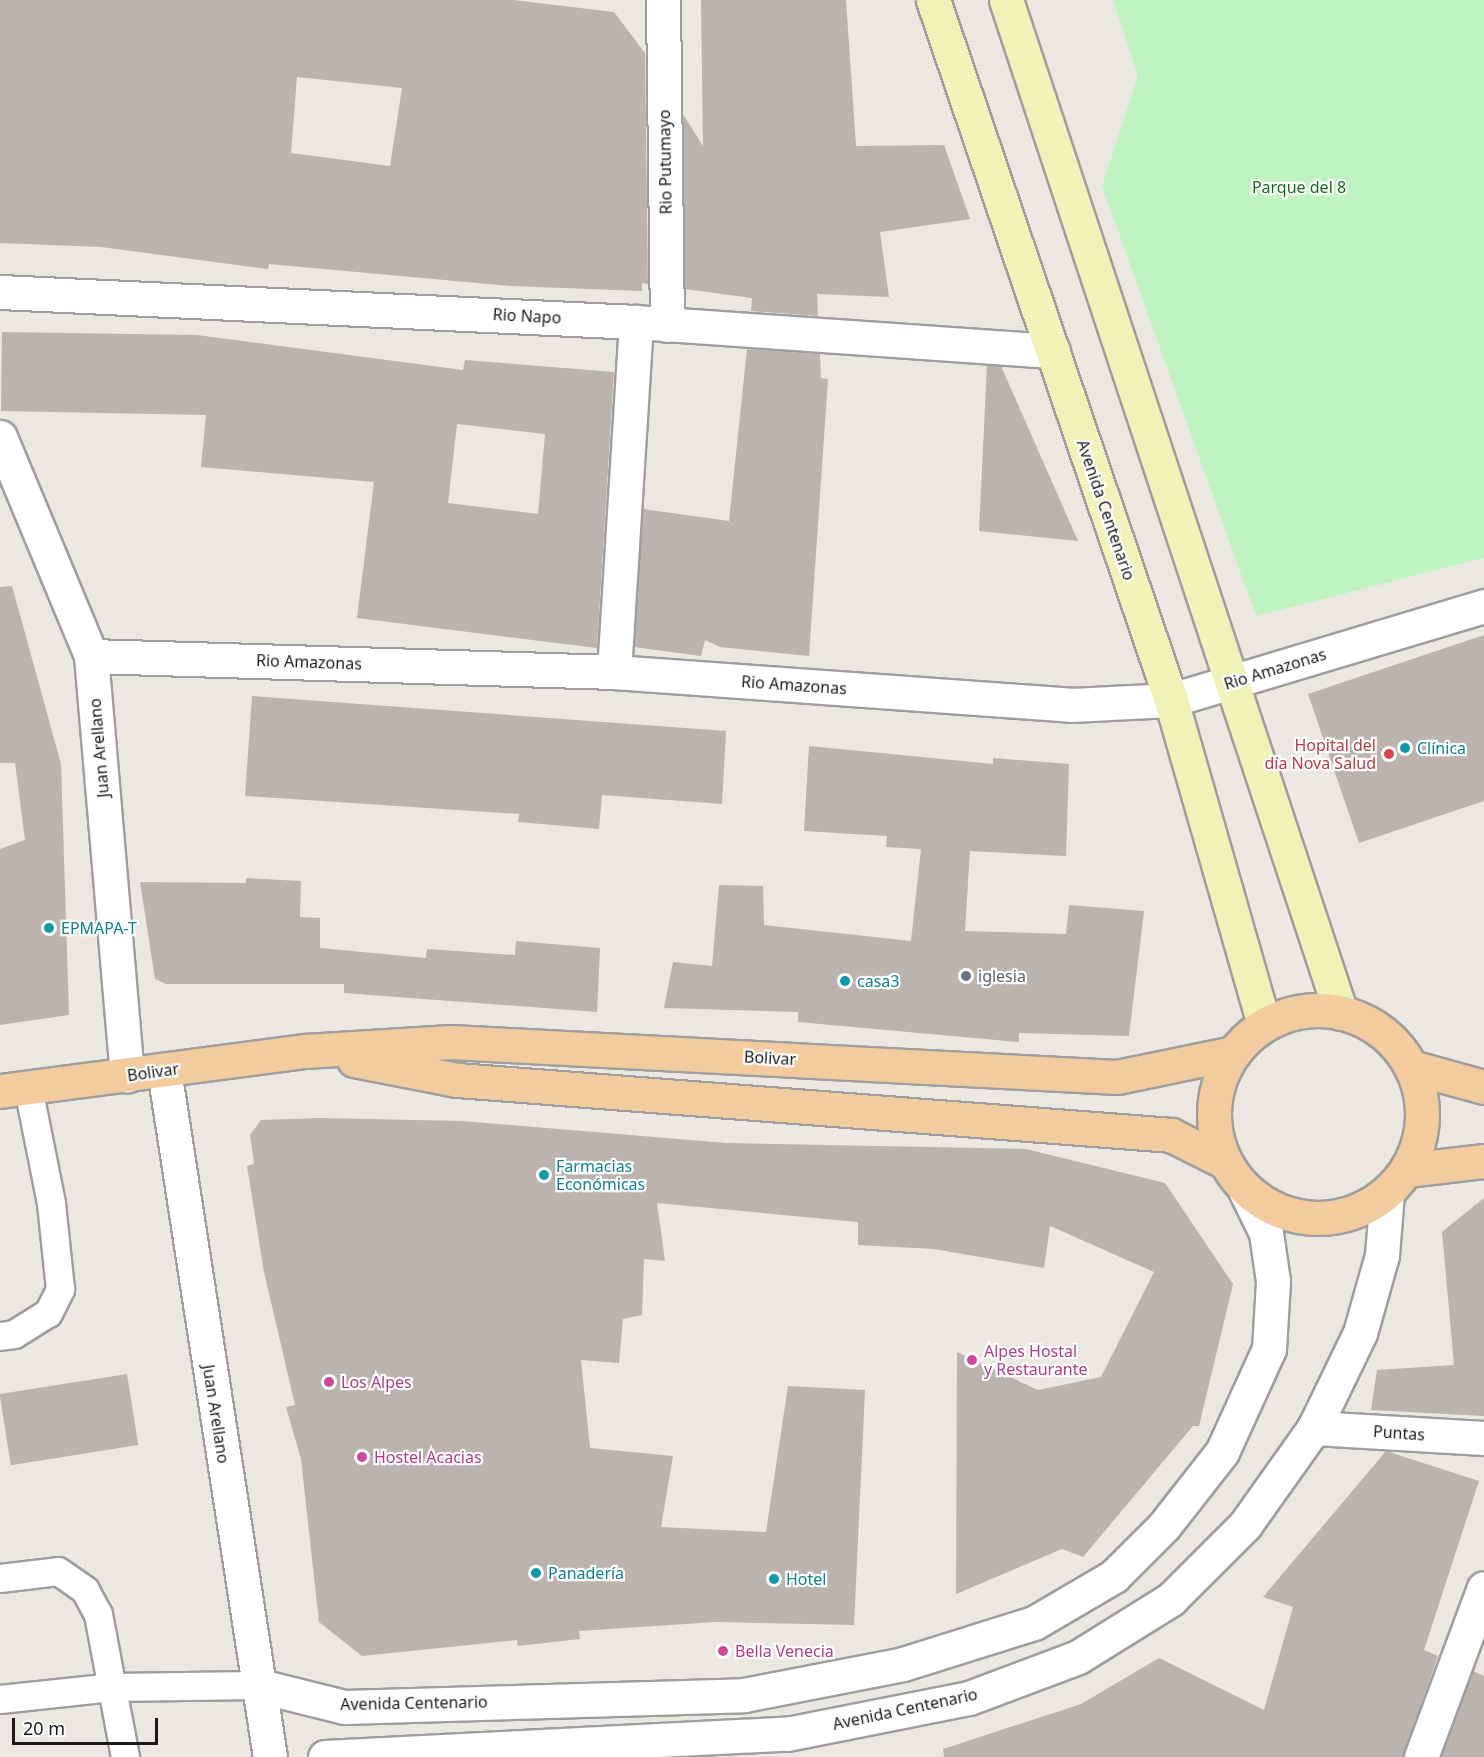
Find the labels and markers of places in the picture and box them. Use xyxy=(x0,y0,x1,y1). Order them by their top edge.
place label: Hopital del día Nova Salud xyxy=(1264,735,1376,773)
place label: Clínica xyxy=(1417,738,1466,758)
marker: Clínica xyxy=(1398,741,1412,755)
marker: Hopital del día Nova Salud xyxy=(1380,745,1398,763)
place label: EPMAPA-T xyxy=(61,918,137,938)
marker: EPMAPA-T xyxy=(42,921,56,935)
place label: iglesia xyxy=(978,966,1026,986)
marker: iglesia xyxy=(959,969,973,983)
place label: casa3 xyxy=(857,971,899,991)
marker: casa3 xyxy=(838,974,852,988)
place label: Farmacias Económicas xyxy=(556,1156,645,1194)
marker: Farmacias Económicas xyxy=(537,1168,551,1182)
place label: Alpes Hostal y Restaurante xyxy=(984,1341,1088,1379)
marker: Alpes Hostal y Restaurante xyxy=(965,1353,979,1367)
place label: Los Alpes xyxy=(341,1372,412,1392)
marker: Los Alpes xyxy=(322,1375,336,1389)
place label: Hostel Acacias xyxy=(374,1447,482,1467)
marker: Hostel Acacias xyxy=(355,1450,369,1464)
place label: Panadería xyxy=(548,1563,624,1583)
marker: Panadería xyxy=(529,1566,543,1580)
place label: Hotel xyxy=(786,1569,826,1589)
marker: Hotel xyxy=(767,1572,781,1586)
place label: Bella Venecia xyxy=(735,1641,834,1661)
marker: Bella Venecia xyxy=(716,1644,730,1658)

